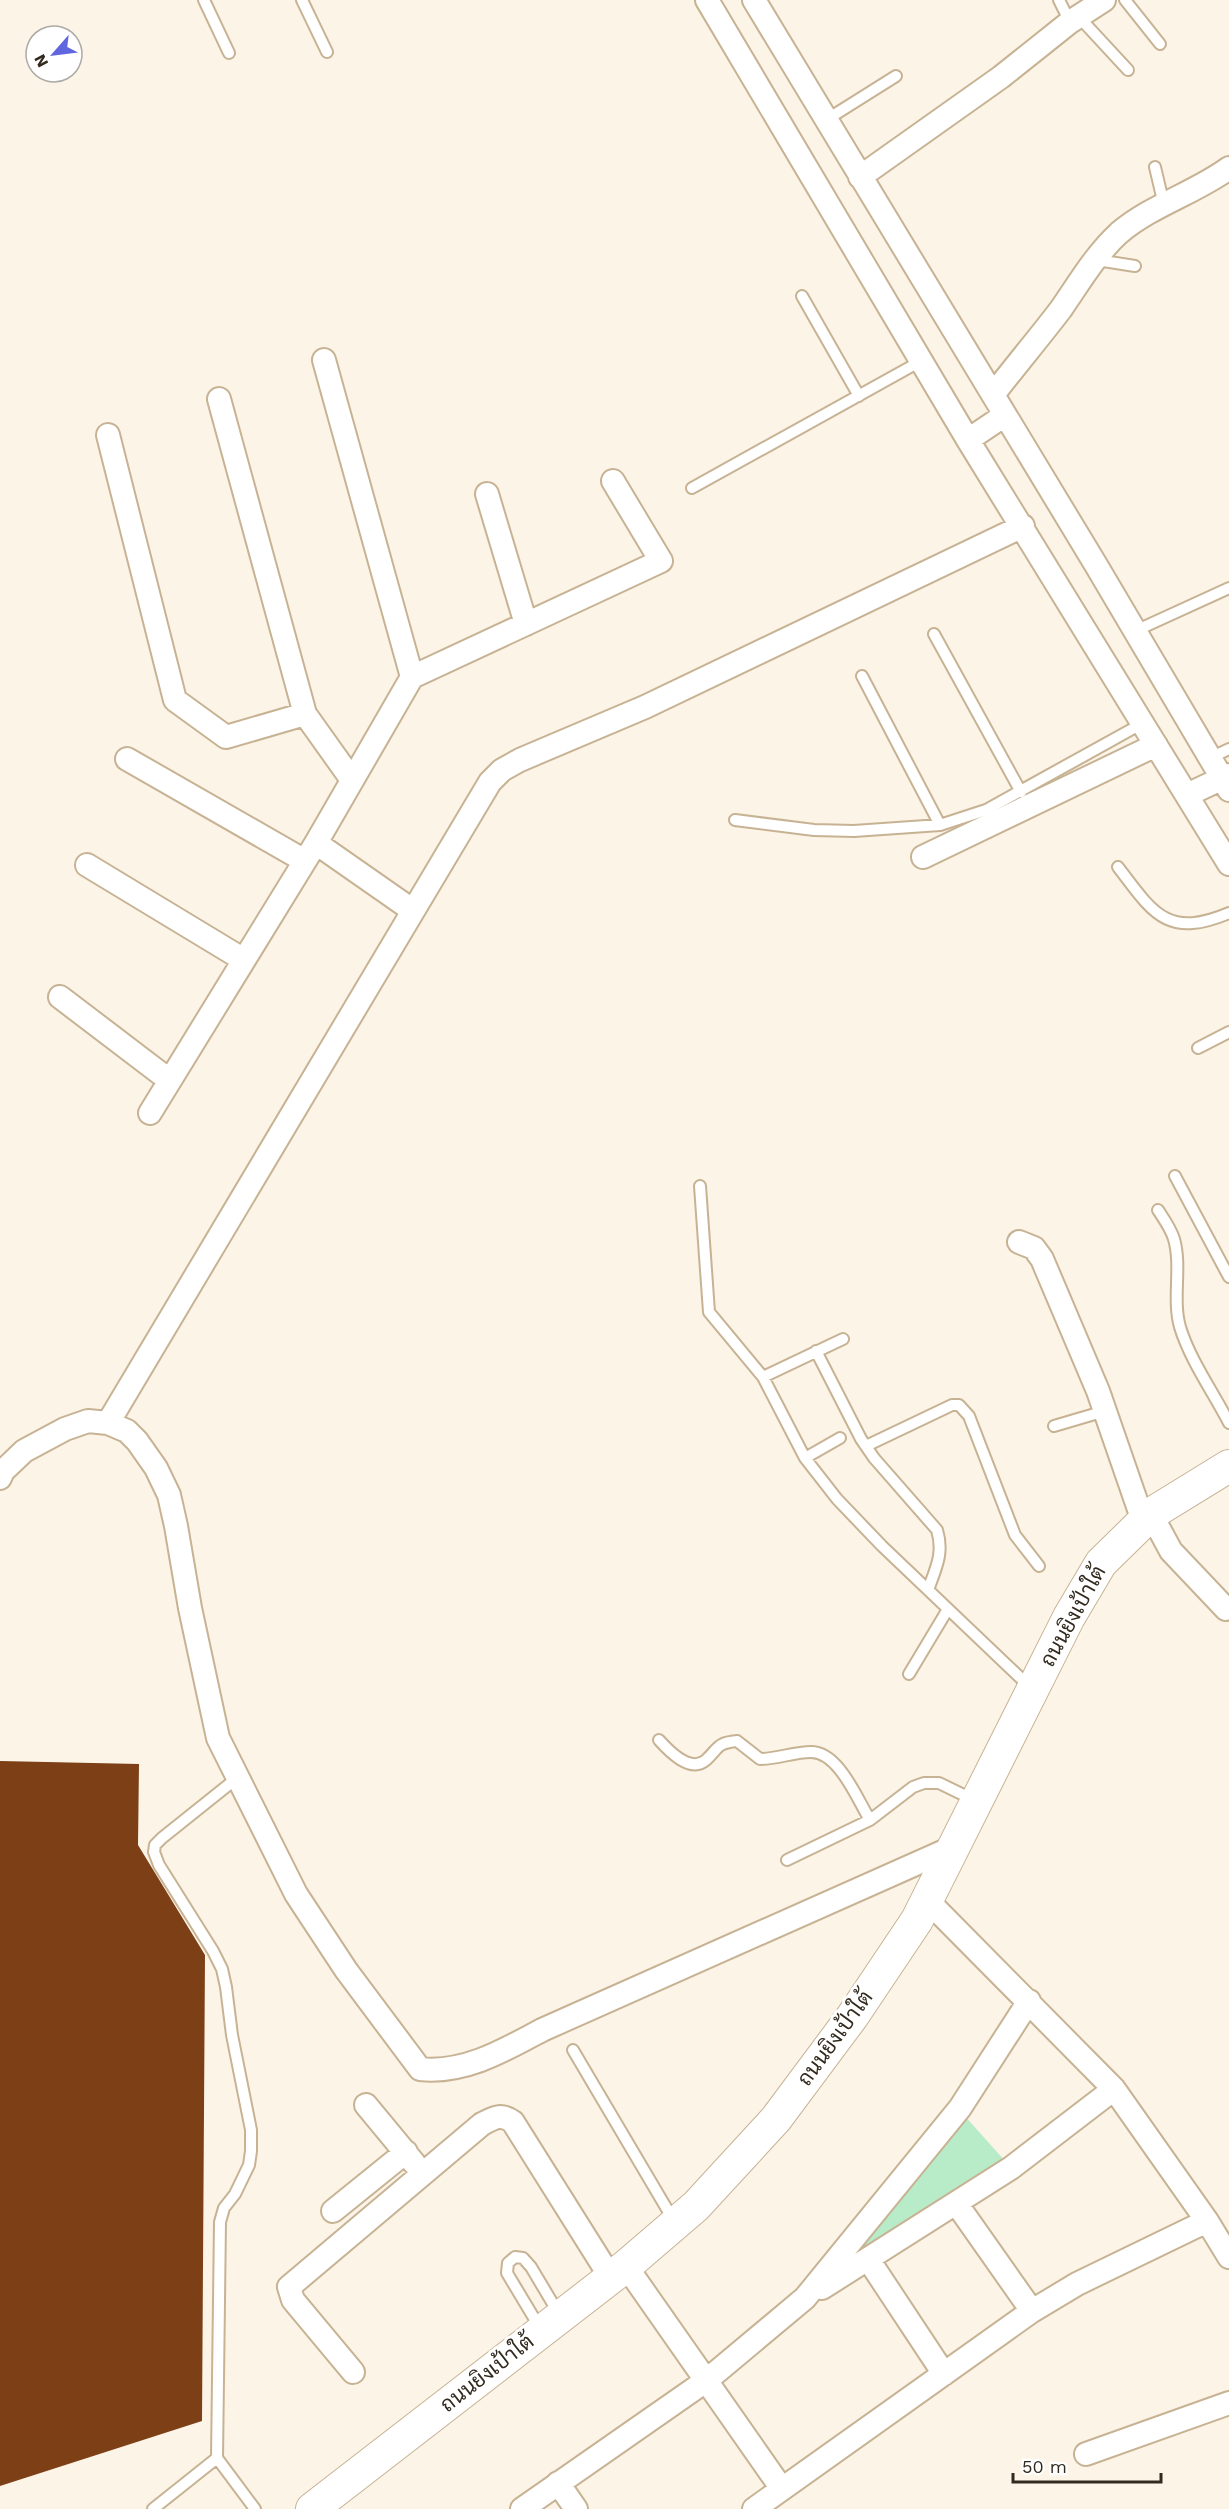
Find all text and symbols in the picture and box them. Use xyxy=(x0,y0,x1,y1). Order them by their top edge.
north arrow xyxy=(24,24,84,84)
text: N xyxy=(30,51,52,71)
street label: ถนนยิงเป้าใต้ xyxy=(1034,1560,1111,1671)
street label: ถนนยิงเป้าใต้ xyxy=(791,1984,878,2090)
street label: ถนนยิงเป้าใต้ xyxy=(434,2327,539,2417)
scale bar xyxy=(1013,2446,1162,2484)
text: 50 m xyxy=(1022,2456,1067,2477)

